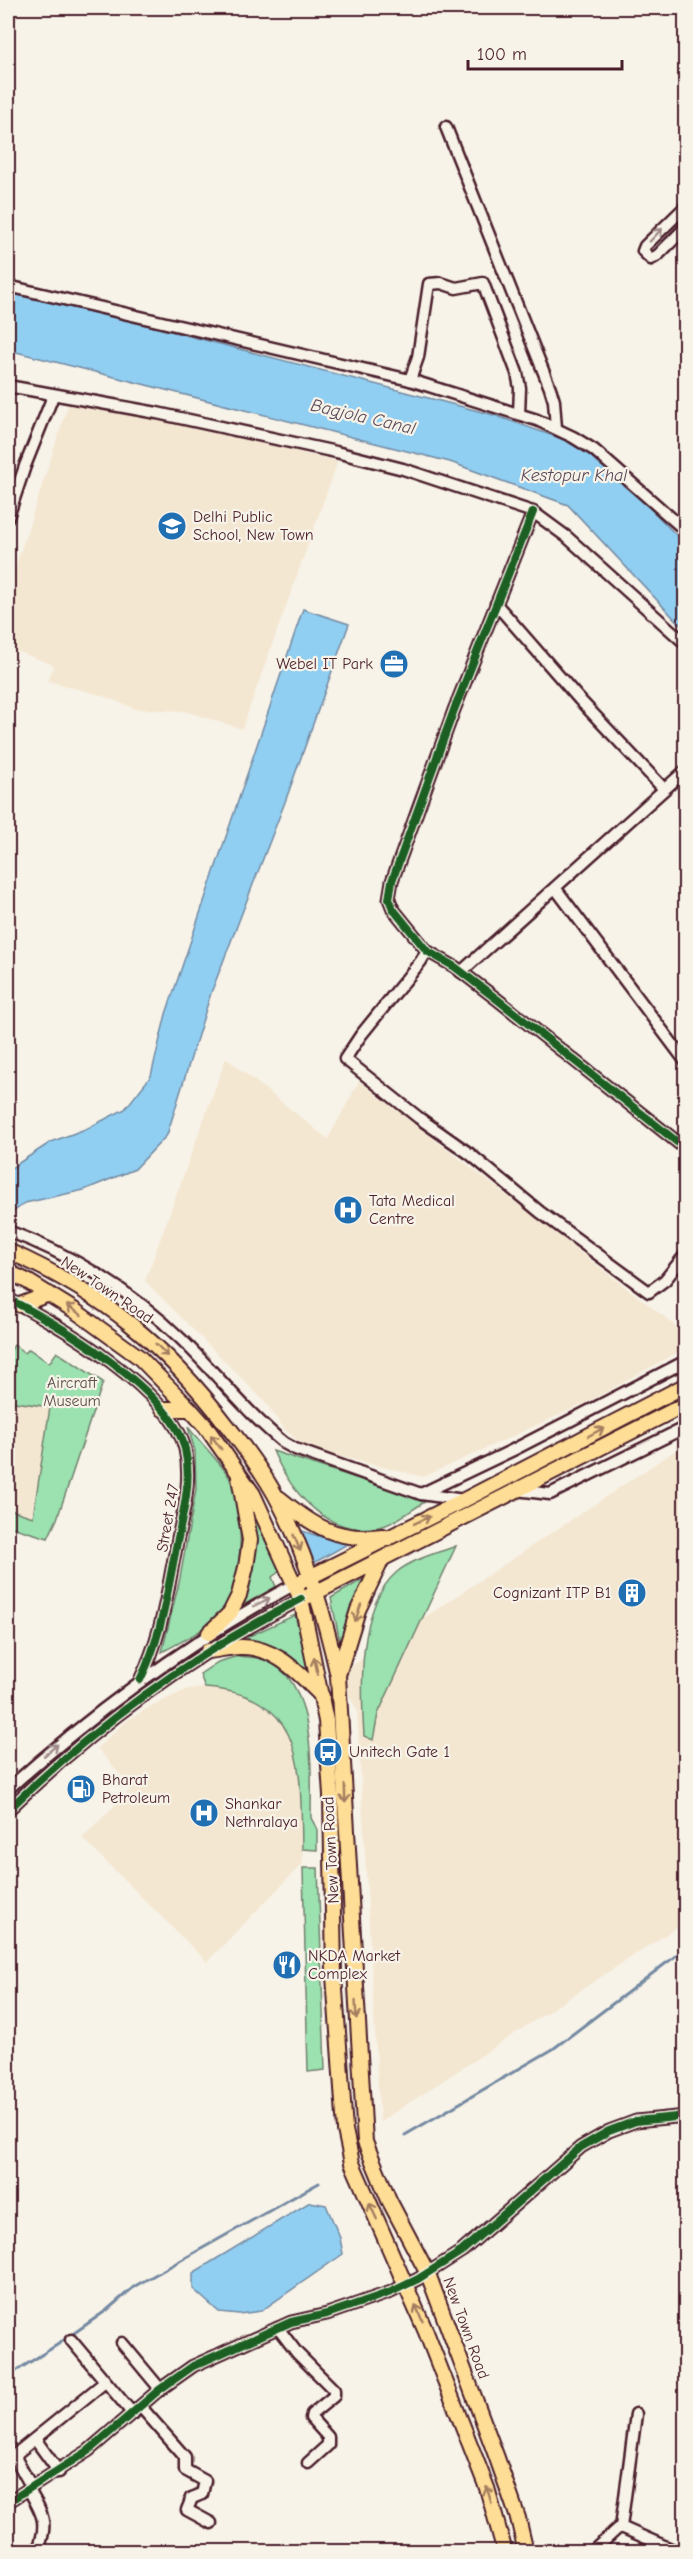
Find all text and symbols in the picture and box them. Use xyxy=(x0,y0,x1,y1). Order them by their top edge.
scale bar xyxy=(468,33,622,71)
text: 100 m xyxy=(477,44,527,65)
one-way arrow xyxy=(648,228,662,243)
water label: Bagjola Canal xyxy=(309,395,418,439)
water label: Kestopur Khal xyxy=(521,465,628,486)
place label: Delhi Public School, New Town xyxy=(193,508,314,544)
school or university icon: Delhi Public School, New Town xyxy=(156,510,188,542)
office icon: Webel IT Park xyxy=(378,648,410,680)
place label: Webel IT Park xyxy=(276,655,373,673)
place label: Tata Medical Centre xyxy=(369,1192,455,1228)
hospital icon: Tata Medical Centre xyxy=(332,1194,364,1226)
street label: New Town Road xyxy=(58,1253,156,1327)
one-way arrow xyxy=(66,1304,83,1316)
one-way arrow xyxy=(154,1343,169,1358)
park label: Aircraft Museum xyxy=(43,1374,101,1410)
one-way arrow xyxy=(586,1426,604,1437)
one-way arrow xyxy=(210,1434,223,1450)
street label: Street 247 xyxy=(153,1482,183,1554)
one-way arrow xyxy=(413,1514,431,1526)
one-way arrow xyxy=(292,1533,303,1552)
building icon: Cognizant ITP B1 xyxy=(616,1577,648,1609)
place label: Cognizant ITP B1 xyxy=(493,1584,611,1602)
one-way arrow xyxy=(253,1596,270,1608)
one-way arrow xyxy=(351,1603,362,1622)
one-way arrow xyxy=(310,1657,321,1676)
bus stop icon: Unitech Gate 1 xyxy=(312,1736,344,1768)
place label: Unitech Gate 1 xyxy=(349,1743,450,1761)
one-way arrow xyxy=(43,1744,59,1757)
place label: Bharat Petroleum xyxy=(102,1771,170,1807)
fuel station icon: Bharat Petroleum xyxy=(65,1773,97,1805)
one-way arrow xyxy=(340,1784,351,1804)
place label: Shankar Nethralaya xyxy=(225,1795,298,1831)
street label: New Town Road xyxy=(319,1796,343,1904)
hospital icon: Shankar Nethralaya xyxy=(188,1797,220,1829)
place label: NKDA Market Complex xyxy=(308,1947,401,1983)
restaurant icon: NKDA Market Complex xyxy=(271,1949,303,1981)
one-way arrow xyxy=(351,1999,362,2019)
one-way arrow xyxy=(367,2202,378,2220)
street label: New Town Road xyxy=(439,2275,493,2381)
one-way arrow xyxy=(413,2305,424,2323)
one-way arrow xyxy=(483,2486,494,2505)

